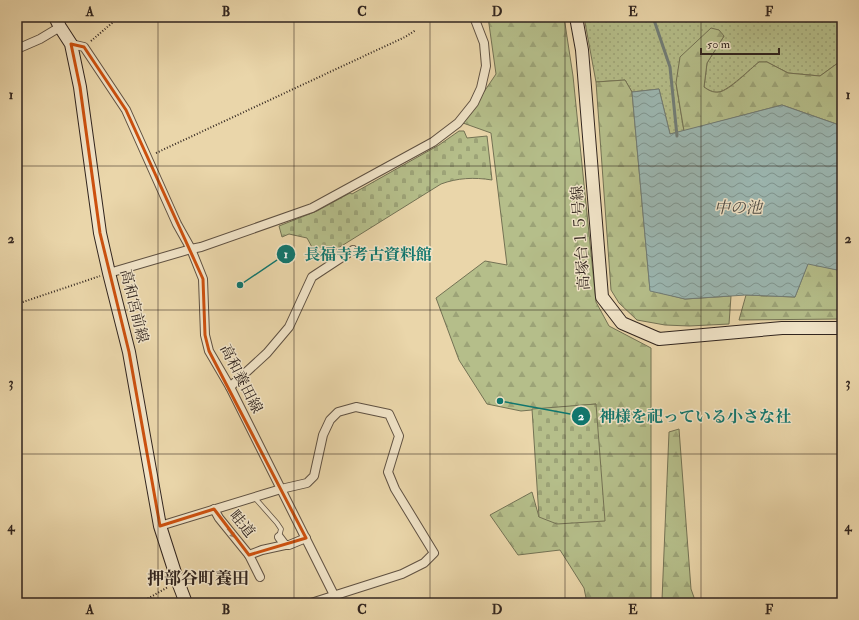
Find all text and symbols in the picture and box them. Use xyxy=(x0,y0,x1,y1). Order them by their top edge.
text: A xyxy=(85,4,95,20)
text: B xyxy=(222,4,230,20)
text: C xyxy=(357,4,367,20)
text: D xyxy=(492,4,503,20)
text: E xyxy=(628,4,638,20)
text: F xyxy=(765,4,774,20)
scale bar xyxy=(701,30,779,56)
text: 50 m xyxy=(707,37,731,52)
text: 1 xyxy=(9,87,14,103)
text: 1 xyxy=(846,87,851,103)
street label: 高塚台１５号線 xyxy=(568,185,594,291)
water label: 中の池 xyxy=(714,198,764,218)
text: 2 xyxy=(8,231,15,247)
text: 2 xyxy=(845,231,852,247)
callout: 長福寺考古資料館 xyxy=(276,240,440,268)
text: 長福寺考古資料館 xyxy=(304,245,432,265)
text: 1 xyxy=(284,247,288,262)
street label: 高和宮前線 xyxy=(116,267,152,345)
street label: 高和養田線 xyxy=(216,341,266,417)
text: 3 xyxy=(9,375,14,391)
text: 3 xyxy=(846,375,851,391)
callout: 神様を祀っている小さな社 xyxy=(571,402,799,430)
text: 神様を祀っている小さな社 xyxy=(599,407,791,427)
text: 2 xyxy=(578,409,584,424)
street label: 畦道 xyxy=(225,506,259,542)
text: 4 xyxy=(6,519,15,535)
text: 4 xyxy=(843,519,852,535)
one-way arrow xyxy=(226,527,235,538)
district label: 押部谷町養田 xyxy=(147,568,249,589)
text: A xyxy=(85,602,95,618)
text: B xyxy=(222,602,230,618)
text: C xyxy=(357,602,367,618)
text: D xyxy=(492,602,503,618)
text: E xyxy=(628,602,638,618)
text: F xyxy=(765,602,774,618)

